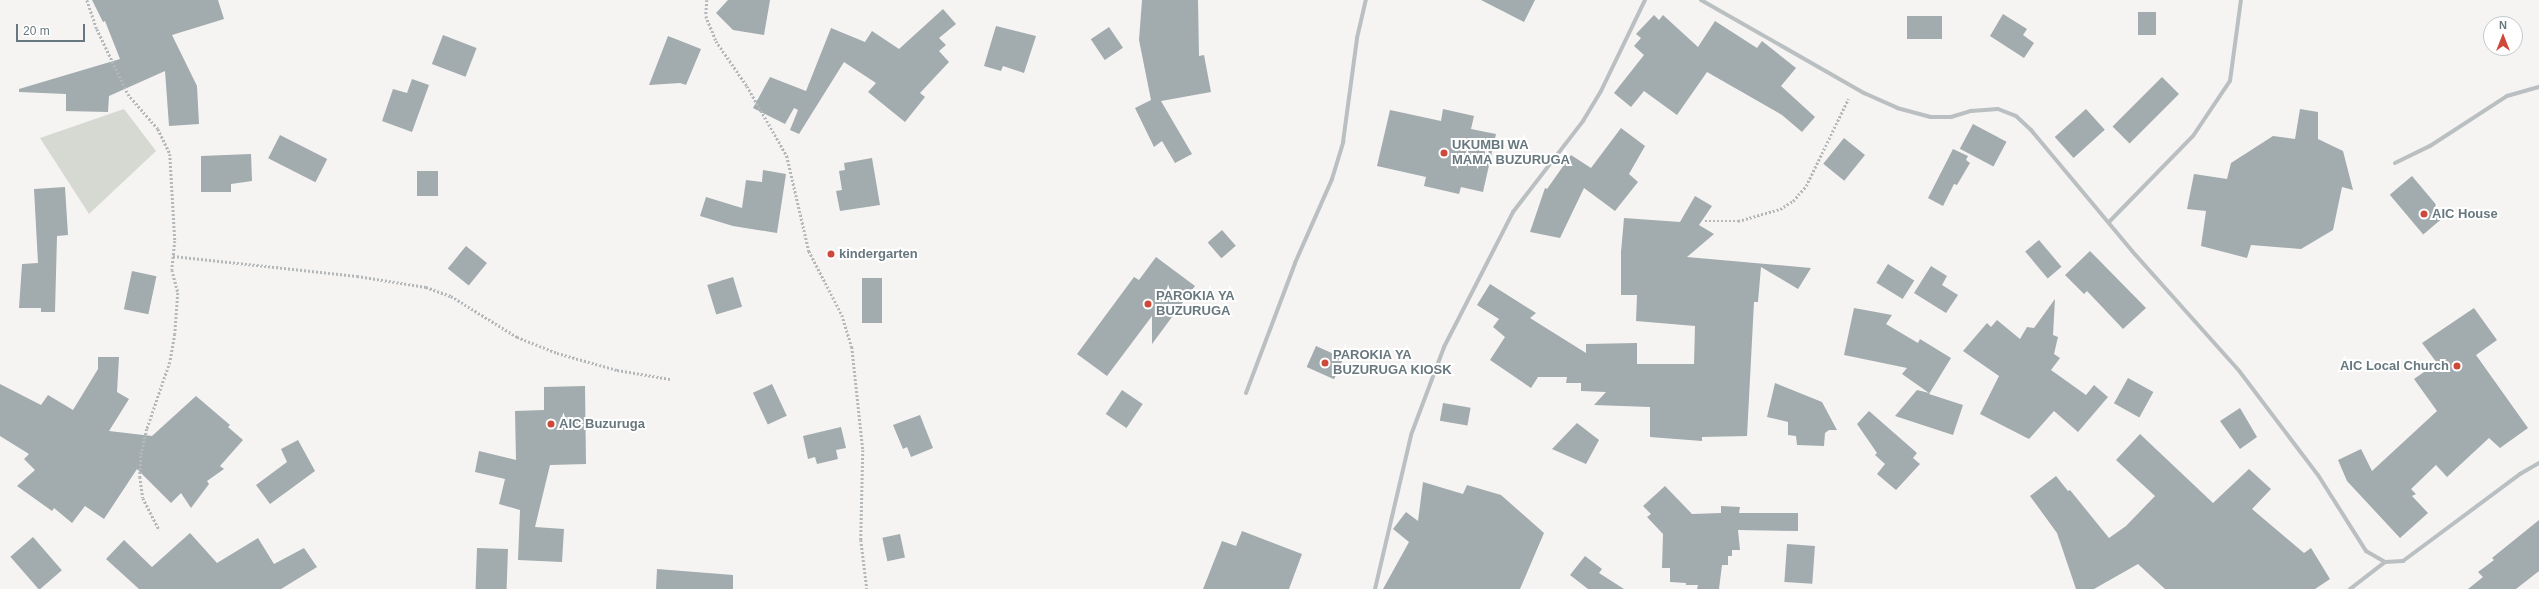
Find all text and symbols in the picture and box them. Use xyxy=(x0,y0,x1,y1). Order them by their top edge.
scale bar xyxy=(18,16,87,42)
north arrow xyxy=(2483,16,2523,56)
text: N xyxy=(2499,19,2507,31)
text: 20 m xyxy=(23,24,50,38)
place label: UKUMBI WA MAMA BUZURUGA xyxy=(1452,138,1570,169)
marker: UKUMBI WA MAMA BUZURUGA xyxy=(1439,148,1449,158)
place label: AIC House xyxy=(2432,206,2498,222)
marker: AIC House xyxy=(2419,209,2429,219)
place label: kindergarten xyxy=(839,246,918,262)
marker: kindergarten xyxy=(826,249,836,259)
place label: PAROKIA YA BUZURUGA xyxy=(1156,289,1235,320)
marker: PAROKIA YA BUZURUGA xyxy=(1143,299,1153,309)
place label: PAROKIA YA BUZURUGA KIOSK xyxy=(1333,348,1452,379)
marker: PAROKIA YA BUZURUGA KIOSK xyxy=(1320,358,1330,368)
place label: AIC Local Church xyxy=(2340,358,2449,374)
marker: AIC Local Church xyxy=(2452,361,2462,371)
place label: AIC Buzuruga xyxy=(559,416,645,432)
marker: AIC Buzuruga xyxy=(546,419,556,429)

